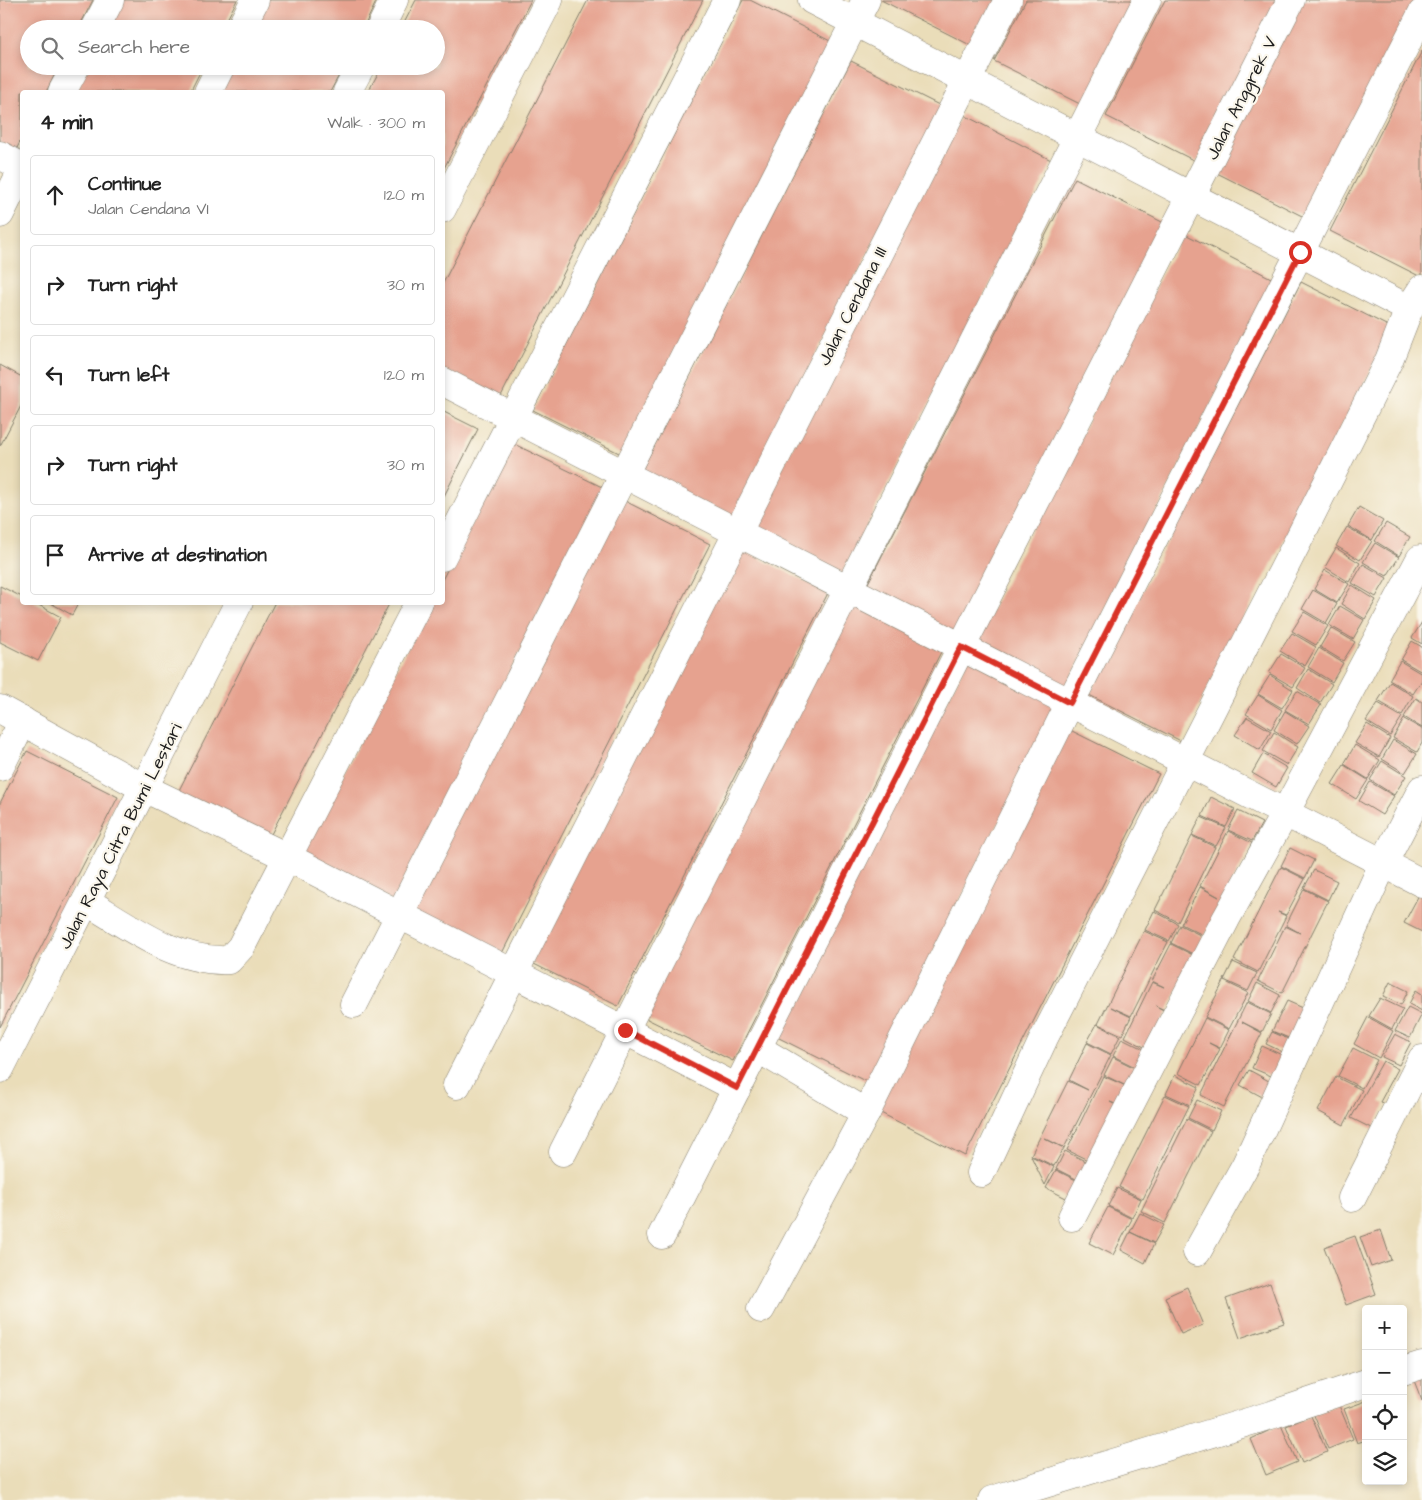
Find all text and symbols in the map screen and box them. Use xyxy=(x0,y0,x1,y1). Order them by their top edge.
search box xyxy=(20,20,445,75)
street label: Jalan Anggrek V xyxy=(1200,32,1284,165)
icon: search xyxy=(38,34,66,62)
text: Search here xyxy=(78,34,190,61)
text: 4 min xyxy=(40,108,93,137)
text: Walk · 300 m xyxy=(327,112,425,134)
text: Continue xyxy=(88,171,162,198)
icon: ahead xyxy=(41,181,69,209)
text: 120 m xyxy=(384,184,424,206)
text: Jalan Cendana VI xyxy=(88,198,209,220)
route start xyxy=(1289,241,1312,264)
street label: Jalan Cendana III xyxy=(812,243,893,370)
icon: right xyxy=(41,271,69,299)
text: Turn right xyxy=(88,272,177,299)
text: 30 m xyxy=(387,274,424,296)
icon: left xyxy=(41,361,69,389)
text: Turn left xyxy=(88,362,169,389)
text: 120 m xyxy=(384,364,424,386)
icon: right xyxy=(41,451,69,479)
text: Turn right xyxy=(88,452,177,479)
text: 30 m xyxy=(387,454,424,476)
icon: arrive xyxy=(41,541,69,569)
text: Arrive at destination xyxy=(88,542,267,569)
street label: Jalan Raya Citra Bumi Lestari xyxy=(52,719,189,954)
route end xyxy=(614,1019,637,1042)
map controls xyxy=(1362,1305,1407,1485)
button: + xyxy=(1362,1305,1407,1350)
button: − xyxy=(1362,1350,1407,1395)
button: locate xyxy=(1362,1395,1407,1440)
button: layers xyxy=(1362,1440,1407,1485)

